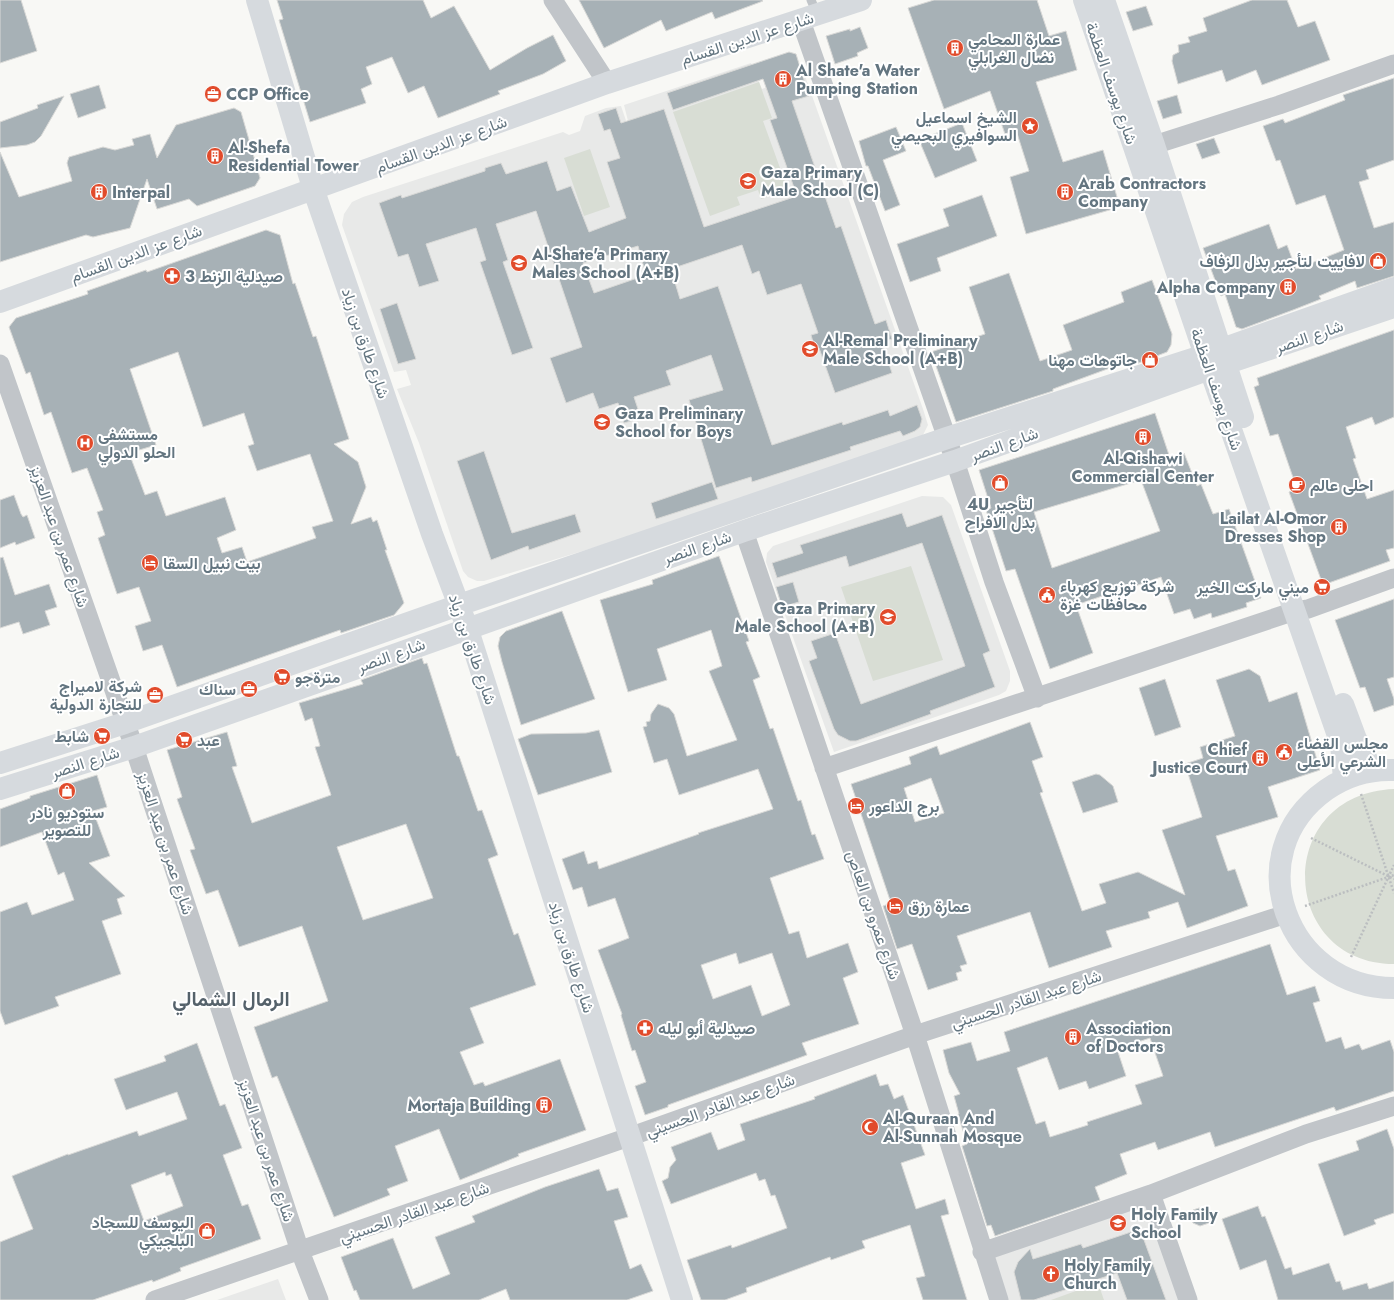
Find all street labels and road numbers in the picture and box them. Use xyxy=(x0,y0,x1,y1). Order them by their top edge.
street label: شارع عز الدين القسام xyxy=(678,6,817,71)
street label: شارع يوسف العظمة xyxy=(1080,19,1143,147)
street label: شارع عز الدين القسام xyxy=(372,110,510,179)
street label: شارع عز الدين القسام xyxy=(67,219,205,288)
street label: شارع طارق بن زياد xyxy=(336,285,395,402)
street label: شارع النصر xyxy=(1271,314,1346,359)
street label: شارع يوسف العظمة xyxy=(1185,325,1248,453)
street label: شارع النصر xyxy=(966,422,1041,468)
street label: شارع عمر بن عبد العزيز xyxy=(24,461,95,610)
street label: شارع النصر xyxy=(659,525,734,570)
street label: شارع طارق بن زياد xyxy=(443,591,502,708)
street label: شارع النصر xyxy=(353,633,428,679)
street label: شارع النصر xyxy=(47,741,122,785)
street label: شارع عمر بن عبد العزيز xyxy=(131,768,200,918)
street label: شارع عمرو بن العاص xyxy=(841,848,906,983)
street label: شارع طارق بن زياد xyxy=(543,899,600,1016)
street label: شارع عبد القادر الحسيني xyxy=(948,964,1105,1037)
street label: شارع عبد القادر الحسيني xyxy=(643,1068,799,1145)
street label: شارع عمر بن عبد العزيز xyxy=(232,1075,301,1225)
street label: شارع عبد القادر الحسيني xyxy=(336,1176,493,1251)

